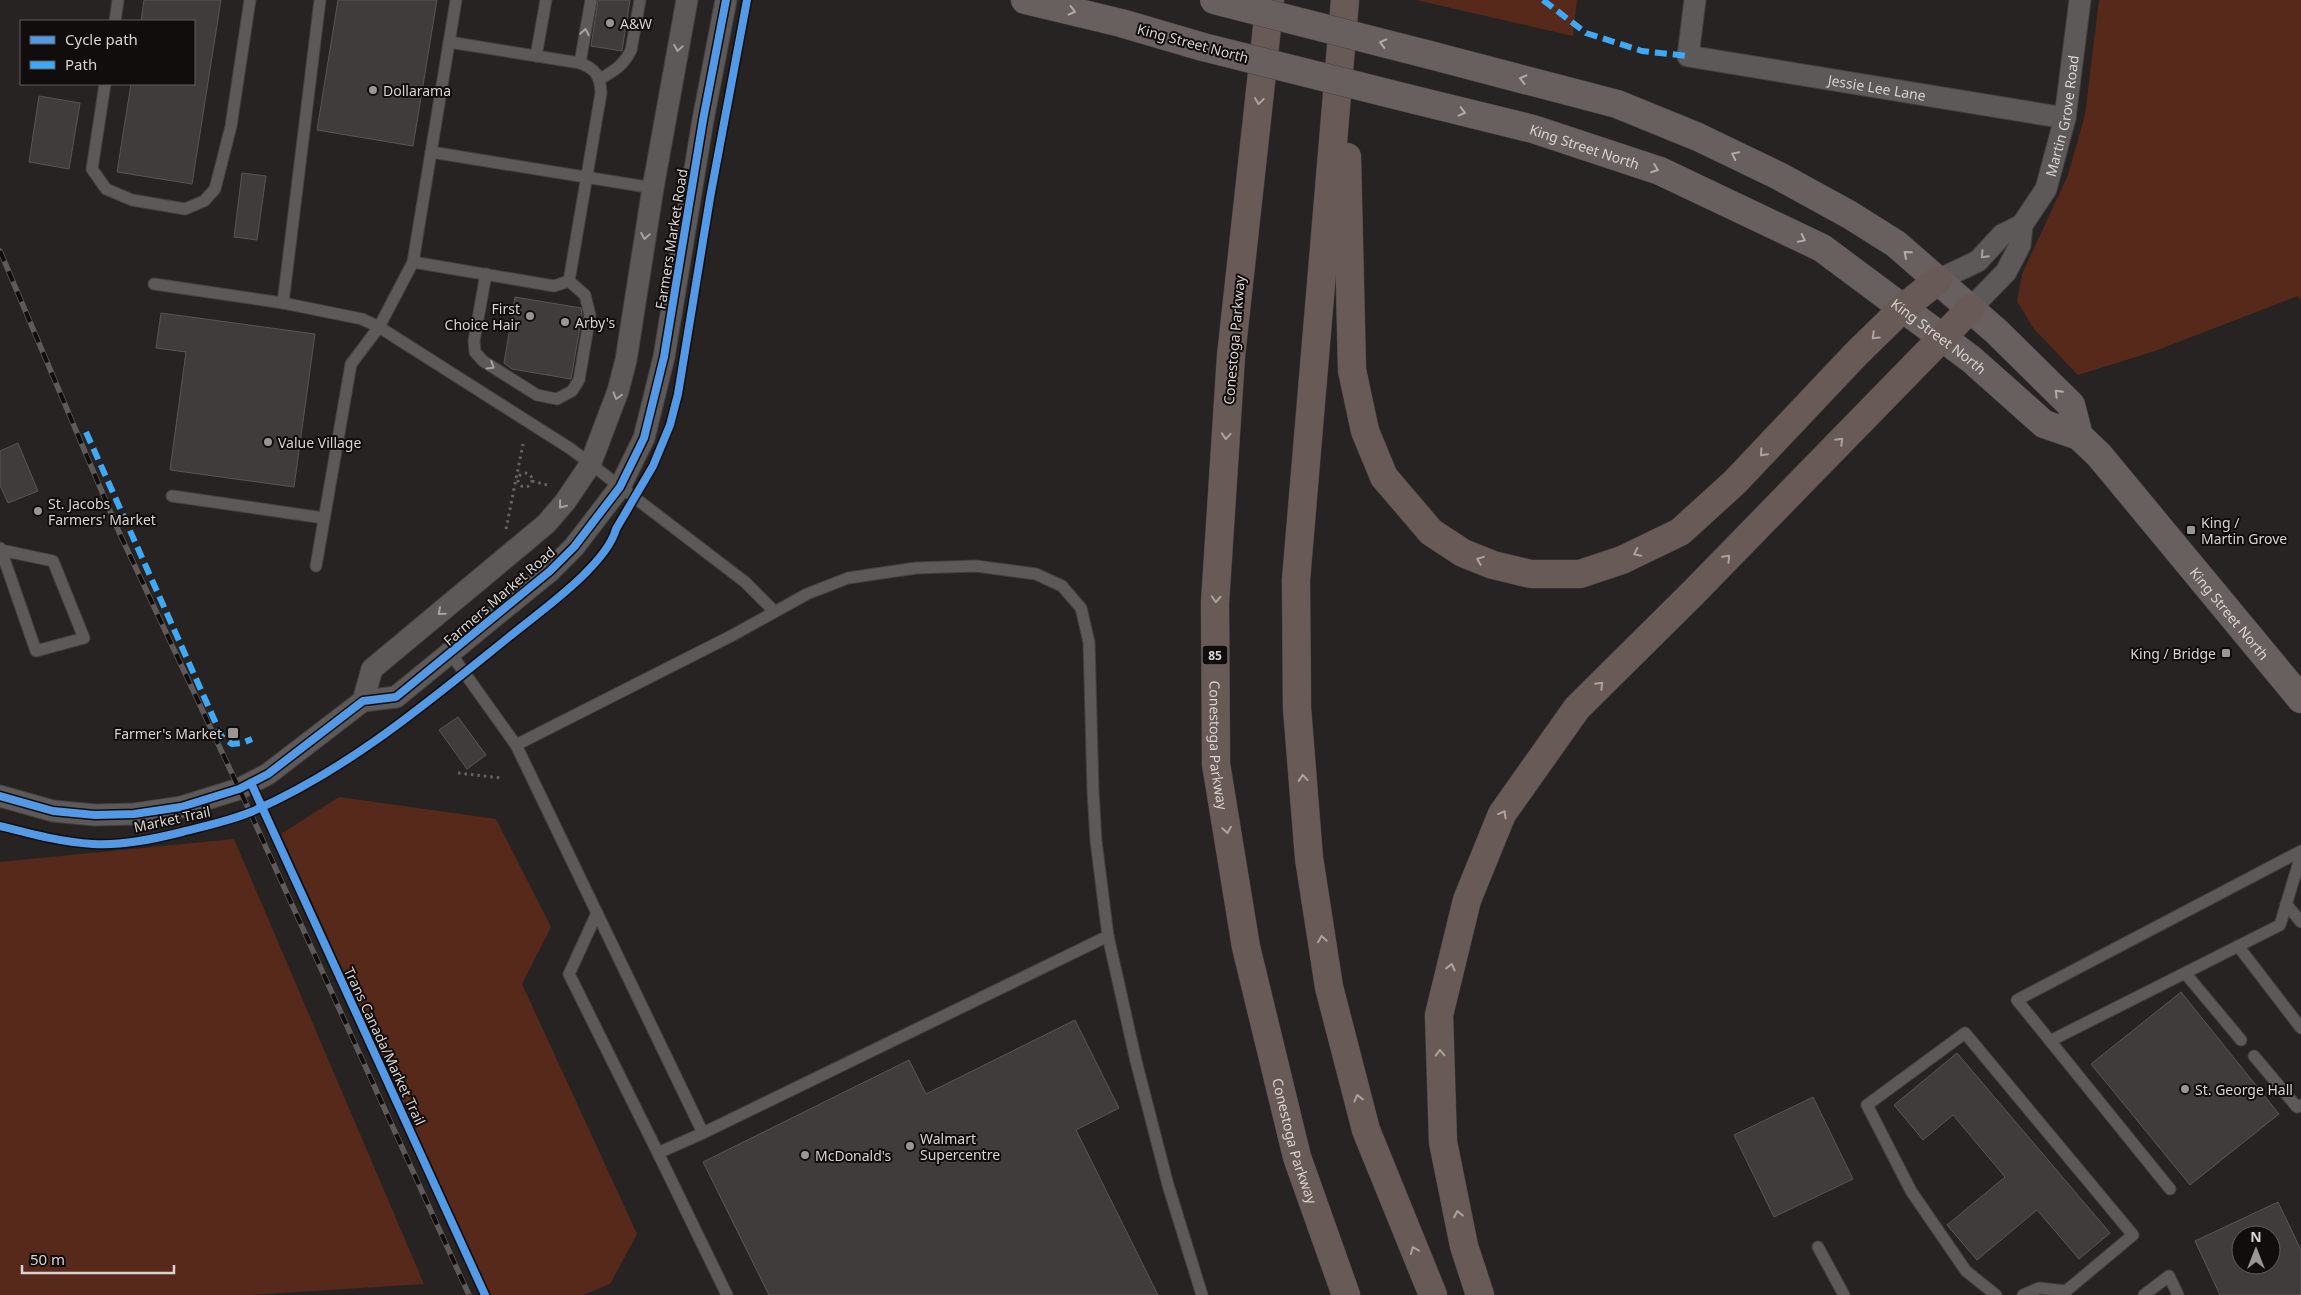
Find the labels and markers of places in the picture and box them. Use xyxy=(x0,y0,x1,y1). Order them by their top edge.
place label: A&W xyxy=(620,14,652,33)
marker: A&W xyxy=(604,17,616,29)
place label: Dollarama xyxy=(383,81,451,100)
marker: Dollarama xyxy=(367,84,379,96)
place label: First Choice Hair xyxy=(445,299,520,334)
marker: First Choice Hair xyxy=(524,310,536,322)
place label: Arby's xyxy=(575,313,615,332)
marker: Arby's xyxy=(559,316,571,328)
place label: Value Village xyxy=(278,433,361,452)
marker: Value Village xyxy=(262,436,274,448)
place label: St. Jacobs Farmers' Market xyxy=(48,494,156,529)
marker: St. Jacobs Farmers' Market xyxy=(32,505,44,517)
place label: King / Martin Grove xyxy=(2201,513,2287,548)
marker: King / Martin Grove xyxy=(2185,524,2197,536)
place label: King / Bridge xyxy=(2130,644,2216,663)
marker: King / Bridge xyxy=(2220,647,2232,659)
place label: Farmer's Market xyxy=(114,724,222,743)
marker: Farmer's Market xyxy=(226,726,240,740)
place label: St. George Hall xyxy=(2195,1080,2293,1099)
marker: St. George Hall xyxy=(2179,1083,2191,1095)
place label: Walmart Supercentre xyxy=(920,1129,1000,1164)
marker: Walmart Supercentre xyxy=(904,1140,916,1152)
place label: McDonald's xyxy=(815,1146,892,1165)
marker: McDonald's xyxy=(799,1149,811,1161)

